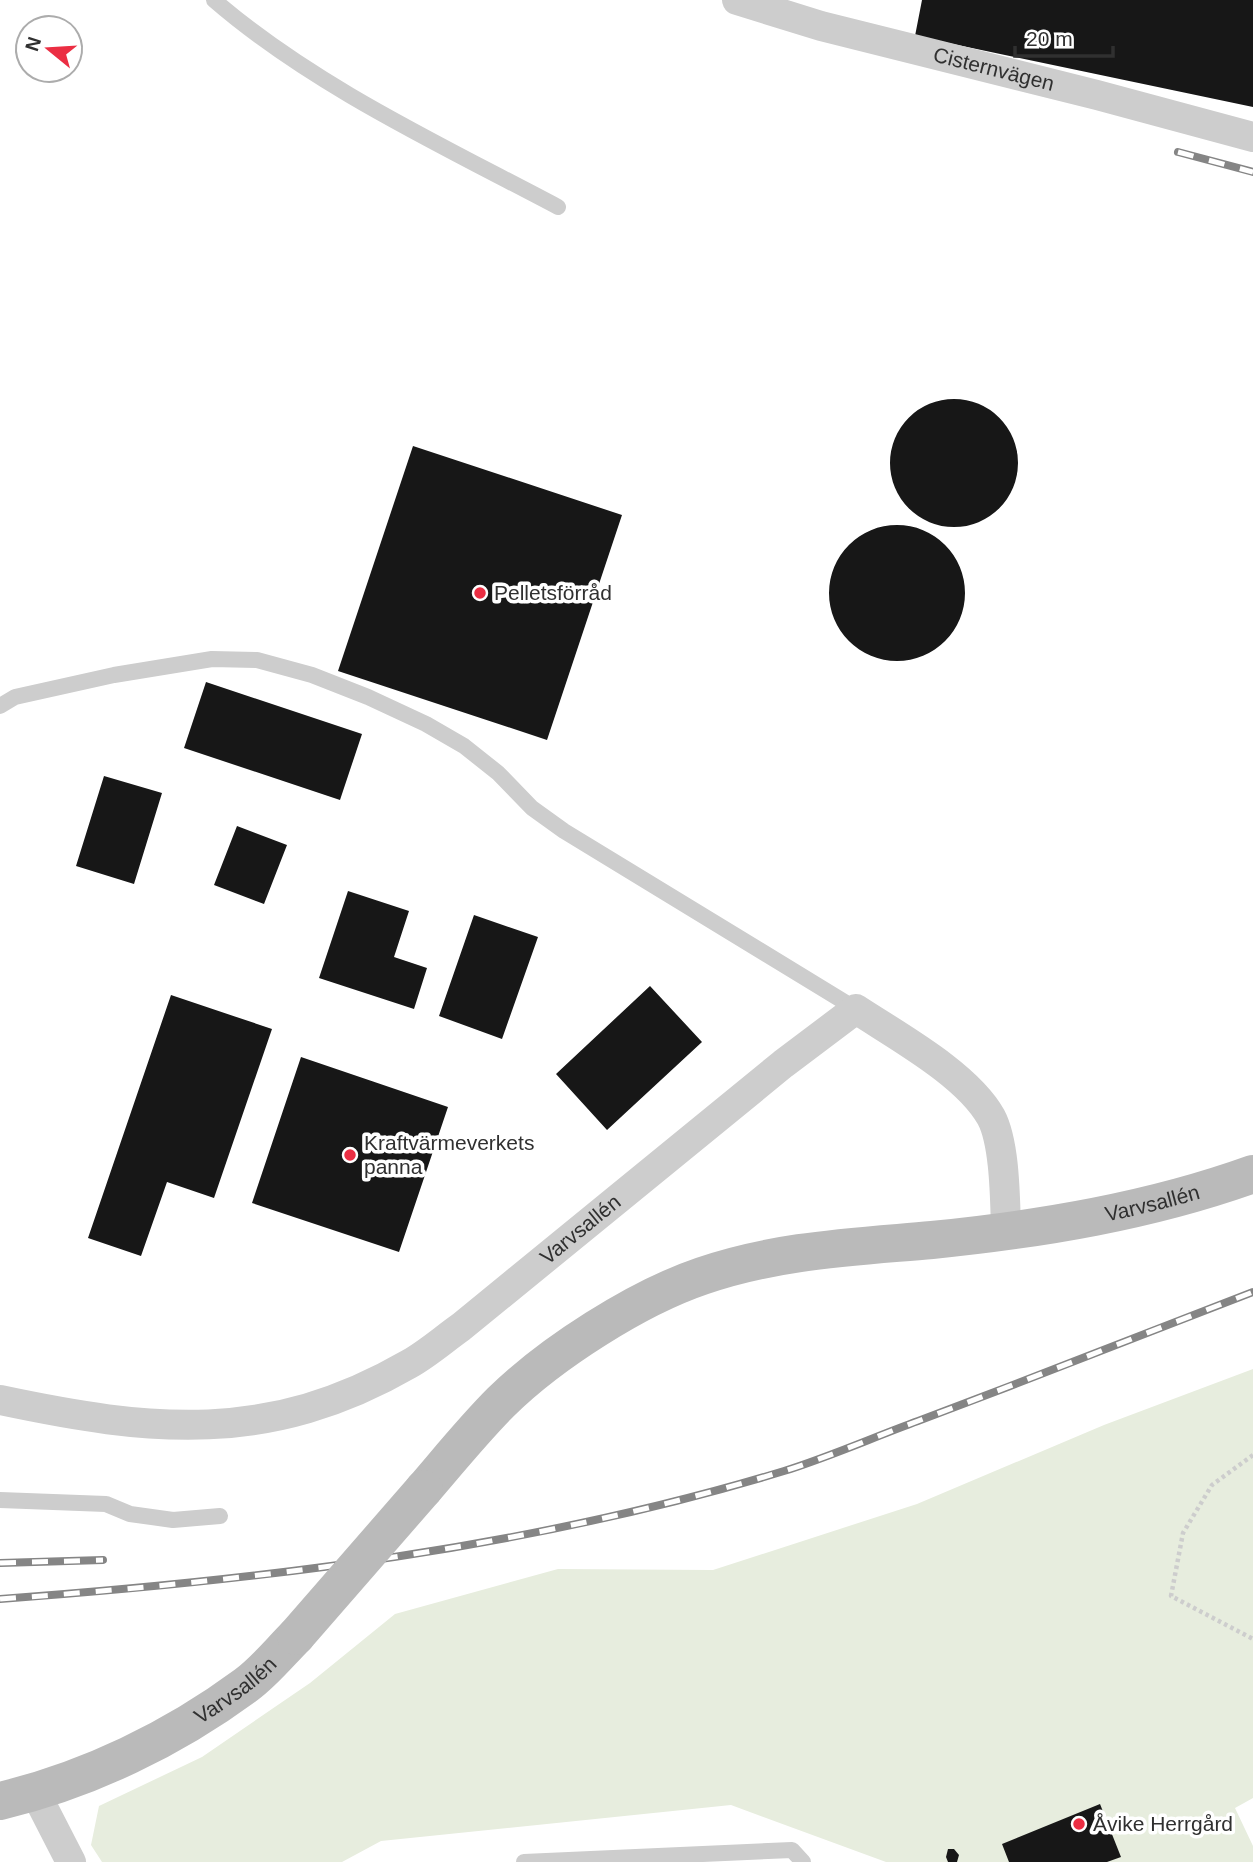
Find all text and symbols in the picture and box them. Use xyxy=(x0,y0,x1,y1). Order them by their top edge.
north arrow xyxy=(14,14,84,84)
scale bar xyxy=(1015,14,1113,58)
text: 20 m xyxy=(1026,27,1073,50)
text: N xyxy=(21,34,45,54)
street label: Cisternvägen xyxy=(931,43,1057,95)
place label: Pelletsförråd xyxy=(494,581,612,604)
marker: Pelletsförråd xyxy=(472,585,488,601)
place label: Kraftvärmeverkets panna xyxy=(364,1131,534,1178)
marker: Kraftvärmeverkets panna xyxy=(342,1147,358,1163)
street label: Varvsallén xyxy=(1103,1180,1202,1225)
street label: Varvsallén xyxy=(535,1190,625,1269)
street label: Varvsallén xyxy=(190,1652,281,1728)
place label: Åvike Herrgård xyxy=(1093,1812,1233,1835)
marker: Åvike Herrgård xyxy=(1071,1816,1087,1832)

